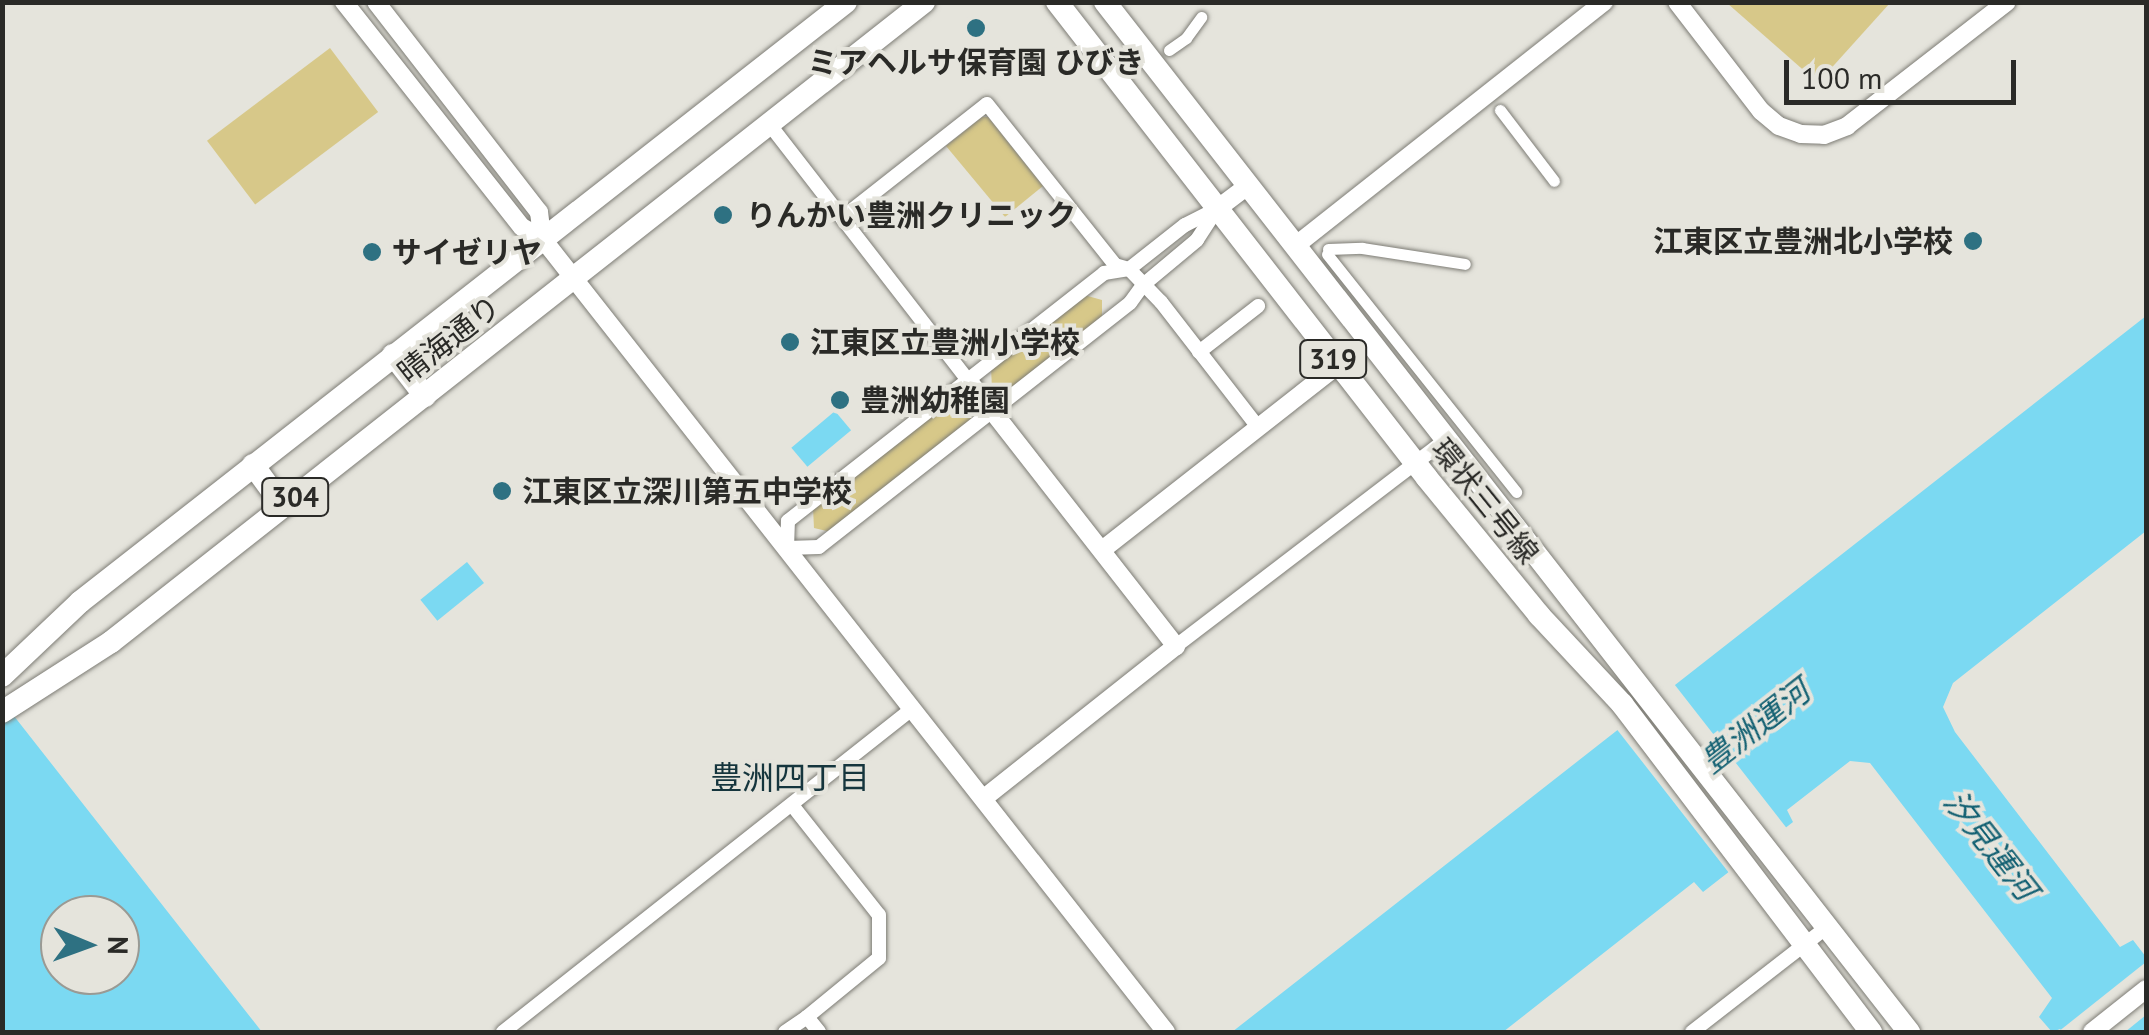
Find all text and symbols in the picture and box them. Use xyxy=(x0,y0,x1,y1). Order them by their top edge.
marker: ミアヘルサ保育園 ひびき xyxy=(965,17,987,39)
scale bar xyxy=(1789,40,2022,102)
place label: ミアヘルサ保育園 ひびき xyxy=(807,44,1145,80)
text: 100 m xyxy=(1801,58,1882,97)
place label: りんかい豊洲クリニック xyxy=(746,197,1076,233)
marker: りんかい豊洲クリニック xyxy=(710,202,736,228)
place label: 江東区立豊洲北小学校 xyxy=(1653,223,1953,259)
marker: 江東区立豊洲北小学校 xyxy=(1962,230,1984,252)
place label: サイゼリヤ xyxy=(392,234,542,270)
marker: サイゼリヤ xyxy=(361,241,383,263)
street label: 晴海通り xyxy=(391,288,507,390)
place label: 江東区立豊洲小学校 xyxy=(810,324,1080,360)
marker: 江東区立豊洲小学校 xyxy=(779,331,801,353)
road number: 319 xyxy=(1298,336,1368,382)
place label: 豊洲幼稚園 xyxy=(860,382,1010,418)
marker: 豊洲幼稚園 xyxy=(829,389,851,411)
street label: 環状三号線 xyxy=(1424,431,1546,571)
place label: 江東区立深川第五中学校 xyxy=(522,473,852,509)
road number: 304 xyxy=(260,474,330,520)
marker: 江東区立深川第五中学校 xyxy=(491,480,513,502)
water label: 豊洲運河 xyxy=(1693,671,1817,781)
district label: 豊洲四丁目 xyxy=(710,758,870,796)
water label: 汐見運河 xyxy=(1936,783,2046,907)
north arrow xyxy=(40,895,140,995)
text: N xyxy=(100,936,137,955)

